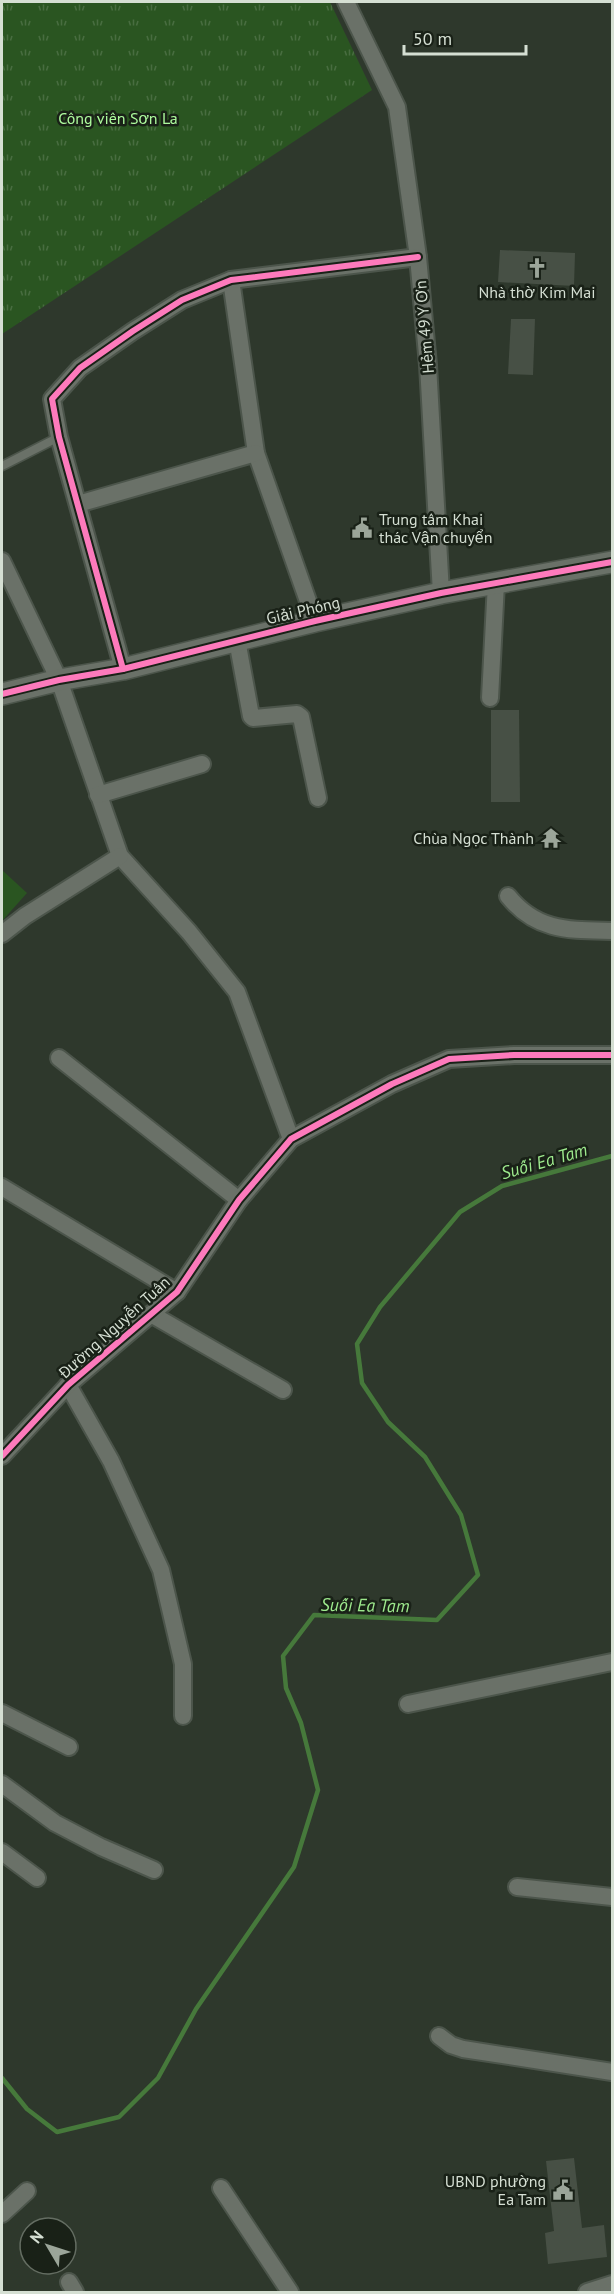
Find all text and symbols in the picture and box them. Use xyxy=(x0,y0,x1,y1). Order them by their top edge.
scale bar xyxy=(404,18,526,56)
text: 50 m xyxy=(413,27,452,50)
park label: Công viên Sơn La xyxy=(58,108,178,128)
church icon: Nhà thờ Kim Mai xyxy=(525,256,549,280)
street label: Hẻm 49 Y Ơn xyxy=(410,280,438,374)
place label: Nhà thờ Kim Mai xyxy=(479,282,595,302)
place label: Trung tâm Khai thác Vận chuyển xyxy=(379,509,492,547)
public building icon: Trung tâm Khai thác Vận chuyển xyxy=(350,516,374,540)
street label: Giải Phóng xyxy=(264,592,342,628)
temple icon: Chùa Ngọc Thành xyxy=(539,826,563,850)
place label: Chùa Ngọc Thành xyxy=(413,828,534,848)
water label: Suối Ea Tam xyxy=(498,1138,590,1184)
street label: Đường Nguyễn Tuân xyxy=(54,1272,174,1383)
water label: Suối Ea Tam xyxy=(320,1593,410,1617)
place label: UBND phường Ea Tam xyxy=(445,2171,546,2209)
public building icon: UBND phường Ea Tam xyxy=(551,2178,575,2202)
north arrow xyxy=(18,2216,78,2276)
text: N xyxy=(25,2226,47,2247)

